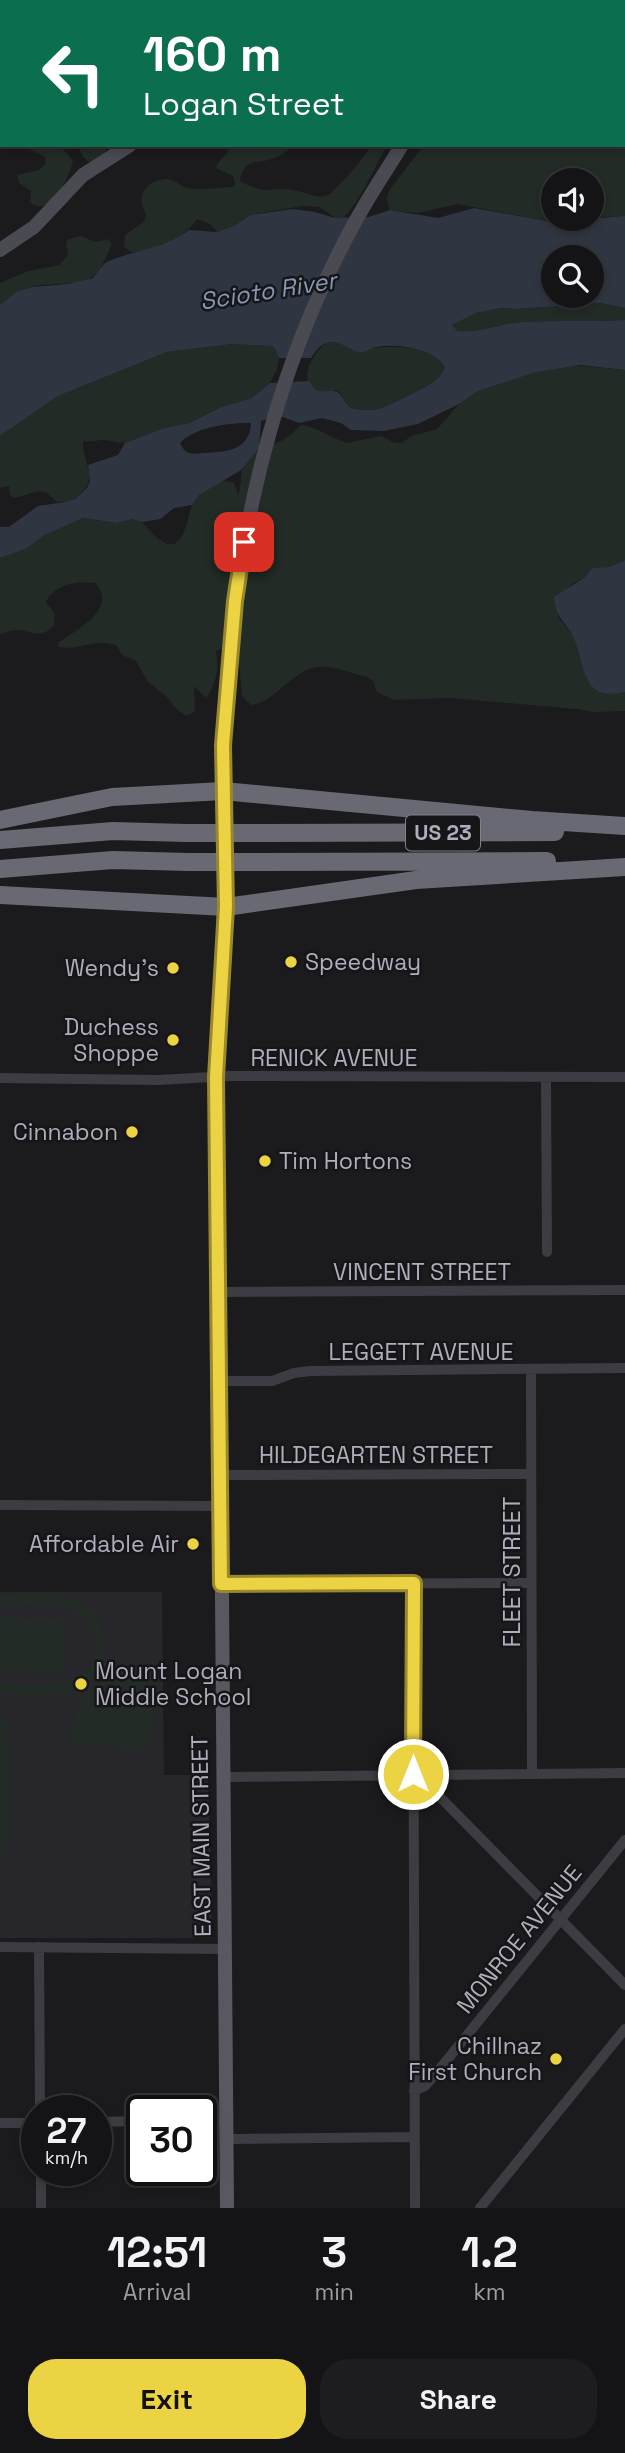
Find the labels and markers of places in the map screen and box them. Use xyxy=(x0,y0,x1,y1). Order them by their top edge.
pin xyxy=(214,512,274,572)
place label: Speedway xyxy=(305,947,421,977)
place label: Wendy's xyxy=(65,953,159,983)
marker: Speedway xyxy=(283,954,299,970)
marker: Wendy's xyxy=(165,960,181,976)
place label: Duchess Shoppe xyxy=(64,1012,159,1068)
marker: Duchess Shoppe xyxy=(165,1032,181,1048)
place label: Cinnabon xyxy=(13,1117,118,1147)
marker: Cinnabon xyxy=(124,1124,140,1140)
place label: Tim Hortons xyxy=(279,1146,412,1176)
marker: Tim Hortons xyxy=(257,1153,273,1169)
place label: Affordable Air xyxy=(29,1529,179,1559)
marker: Affordable Air xyxy=(185,1536,201,1552)
place label: Mount Logan Middle School xyxy=(95,1656,251,1712)
marker: Mount Logan Middle School xyxy=(73,1676,89,1692)
place label: Chillnaz First Church xyxy=(408,2031,542,2087)
marker: Chillnaz First Church xyxy=(548,2051,564,2067)

